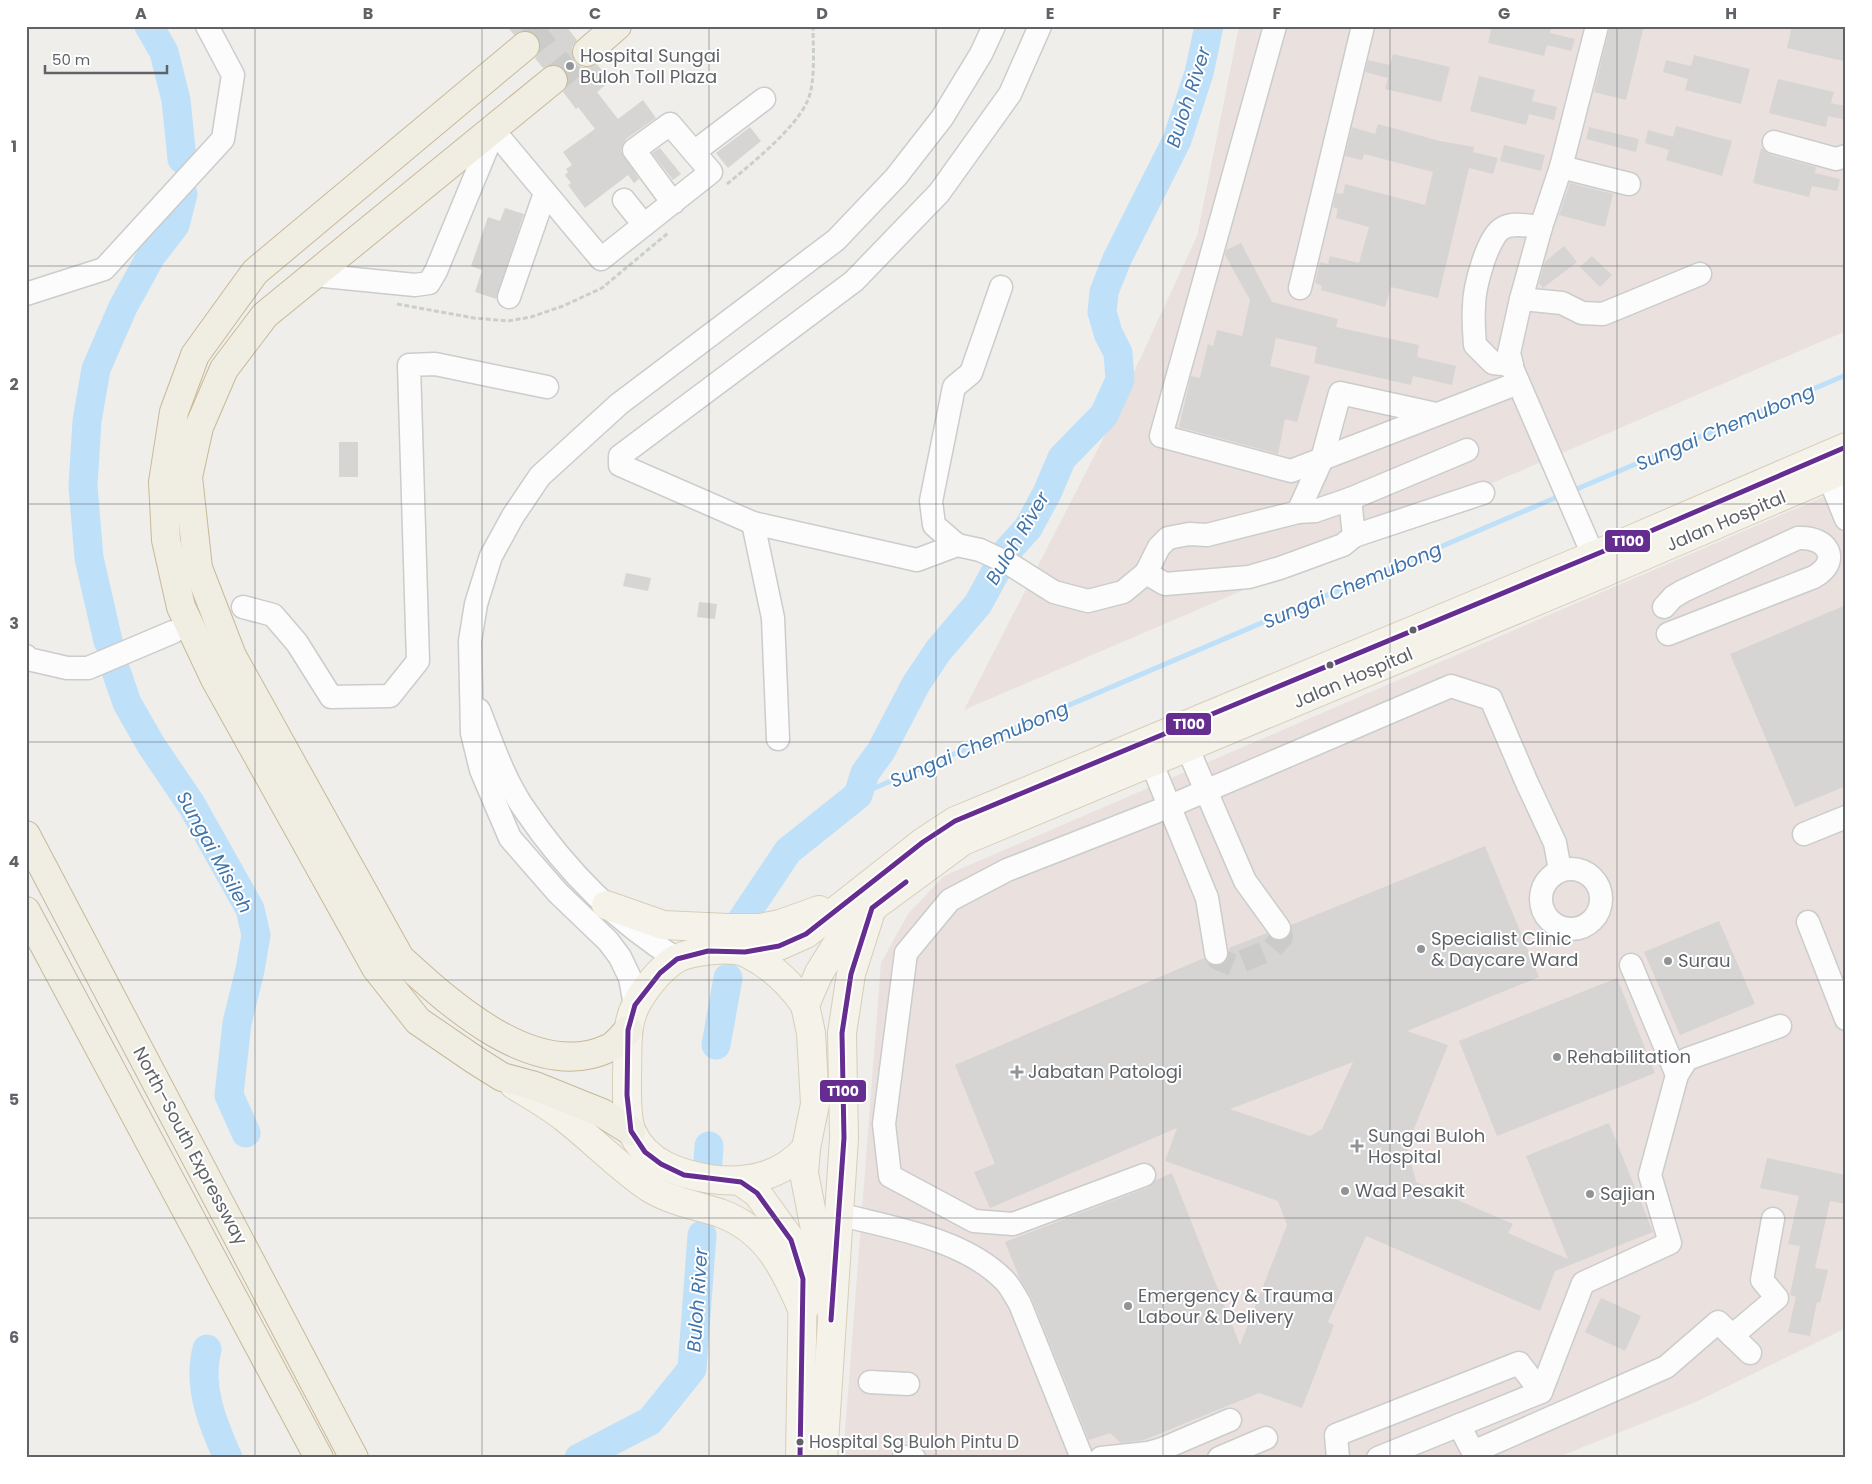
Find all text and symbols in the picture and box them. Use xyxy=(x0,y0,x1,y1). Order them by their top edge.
text: A xyxy=(135,2,147,25)
text: B xyxy=(363,2,373,25)
text: C xyxy=(589,2,601,25)
text: D xyxy=(816,2,828,25)
text: E xyxy=(1046,2,1054,25)
text: F xyxy=(1273,2,1282,25)
text: G xyxy=(1498,2,1510,25)
text: H xyxy=(1725,2,1737,25)
scale bar xyxy=(45,42,168,74)
place label: Hospital Sungai Buloh Toll Plaza xyxy=(580,43,720,89)
water label: Buloh River xyxy=(1160,43,1218,151)
text: 50 m xyxy=(52,49,90,70)
marker: Hospital Sungai Buloh Toll Plaza xyxy=(564,60,576,72)
text: 1 xyxy=(11,135,17,158)
text: 2 xyxy=(9,373,19,396)
water label: Sungai Chemubong xyxy=(1632,378,1819,477)
street label: Jalan Hospital xyxy=(1662,484,1789,557)
water label: Buloh River xyxy=(979,486,1056,590)
line badge: T100 xyxy=(1604,529,1651,553)
text: T100 xyxy=(1612,531,1644,551)
water label: Sungai Chemubong xyxy=(1259,536,1446,635)
text: 3 xyxy=(9,612,19,635)
unlabelled marker xyxy=(1408,625,1418,635)
street label: Jalan Hospital xyxy=(1289,641,1416,714)
unlabelled marker xyxy=(1325,660,1335,670)
water label: Sungai Chemubong xyxy=(886,695,1073,794)
line badge: T100 xyxy=(1165,712,1212,736)
text: T100 xyxy=(1173,714,1205,734)
water label: Sungai Misileh xyxy=(170,786,259,918)
text: 4 xyxy=(9,850,20,873)
place label: Specialist Clinic & Daycare Ward xyxy=(1431,926,1579,972)
marker: Specialist Clinic & Daycare Ward xyxy=(1415,943,1427,955)
place label: Surau xyxy=(1678,948,1731,973)
marker: Surau xyxy=(1662,955,1674,967)
street label: North–South Expressway xyxy=(127,1042,253,1249)
place label: Rehabilitation xyxy=(1567,1044,1691,1069)
marker: Rehabilitation xyxy=(1551,1051,1563,1063)
place label: Jabatan Patologi xyxy=(1028,1059,1182,1084)
marker: Jabatan Patologi xyxy=(1010,1065,1024,1079)
line badge: T100 xyxy=(819,1079,867,1103)
text: T100 xyxy=(827,1081,859,1101)
text: 5 xyxy=(9,1088,19,1111)
place label: Sungai Buloh Hospital xyxy=(1368,1123,1485,1169)
marker: Sungai Buloh Hospital xyxy=(1350,1139,1364,1153)
place label: Wad Pesakit xyxy=(1355,1178,1465,1203)
place label: Sajian xyxy=(1600,1181,1655,1206)
marker: Wad Pesakit xyxy=(1339,1185,1351,1197)
marker: Sajian xyxy=(1584,1188,1596,1200)
water label: Buloh River xyxy=(680,1246,715,1353)
place label: Emergency & Trauma Labour & Delivery xyxy=(1138,1283,1333,1329)
marker: Emergency & Trauma Labour & Delivery xyxy=(1122,1300,1134,1312)
text: 6 xyxy=(9,1326,19,1349)
place label: Hospital Sg Buloh Pintu D xyxy=(809,1430,1019,1454)
marker: Hospital Sg Buloh Pintu D xyxy=(795,1437,805,1447)

